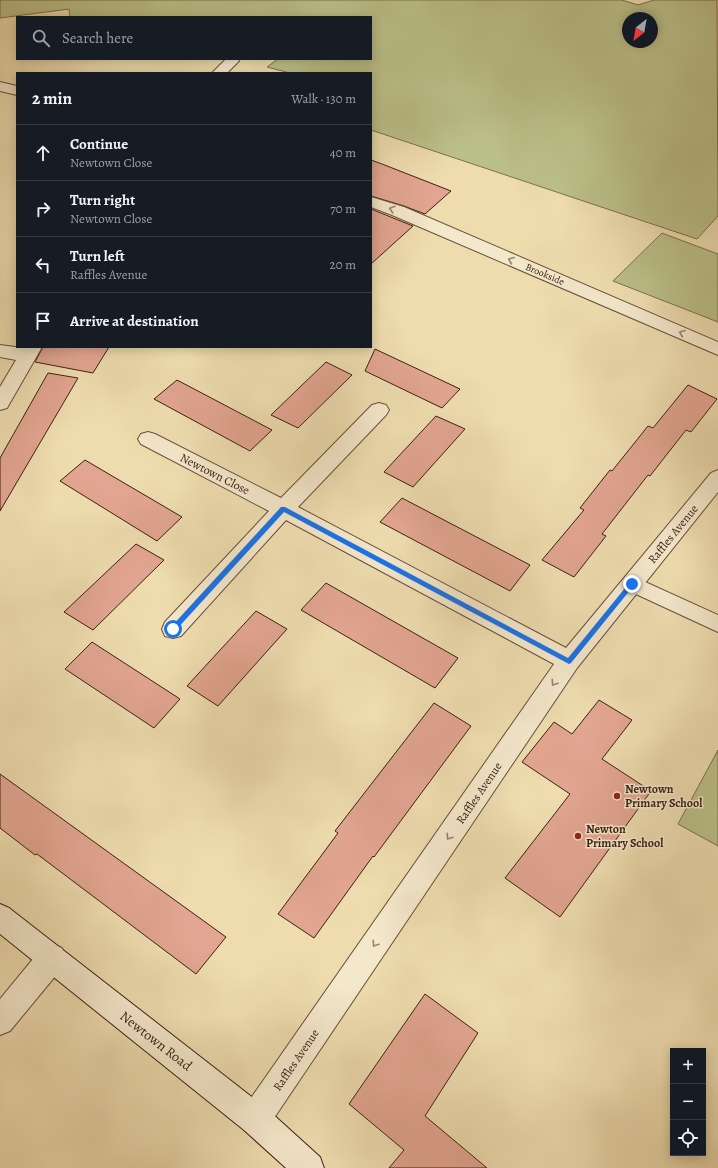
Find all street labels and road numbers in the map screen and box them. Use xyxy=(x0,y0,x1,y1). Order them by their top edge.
street label: Brookside xyxy=(523,260,567,288)
street label: Newtown Close xyxy=(178,450,252,498)
street label: Raffles Avenue xyxy=(644,501,702,567)
street label: Raffles Avenue xyxy=(452,759,506,827)
street label: Newtown Road xyxy=(116,1007,196,1075)
street label: Raffles Avenue xyxy=(269,1026,323,1094)

